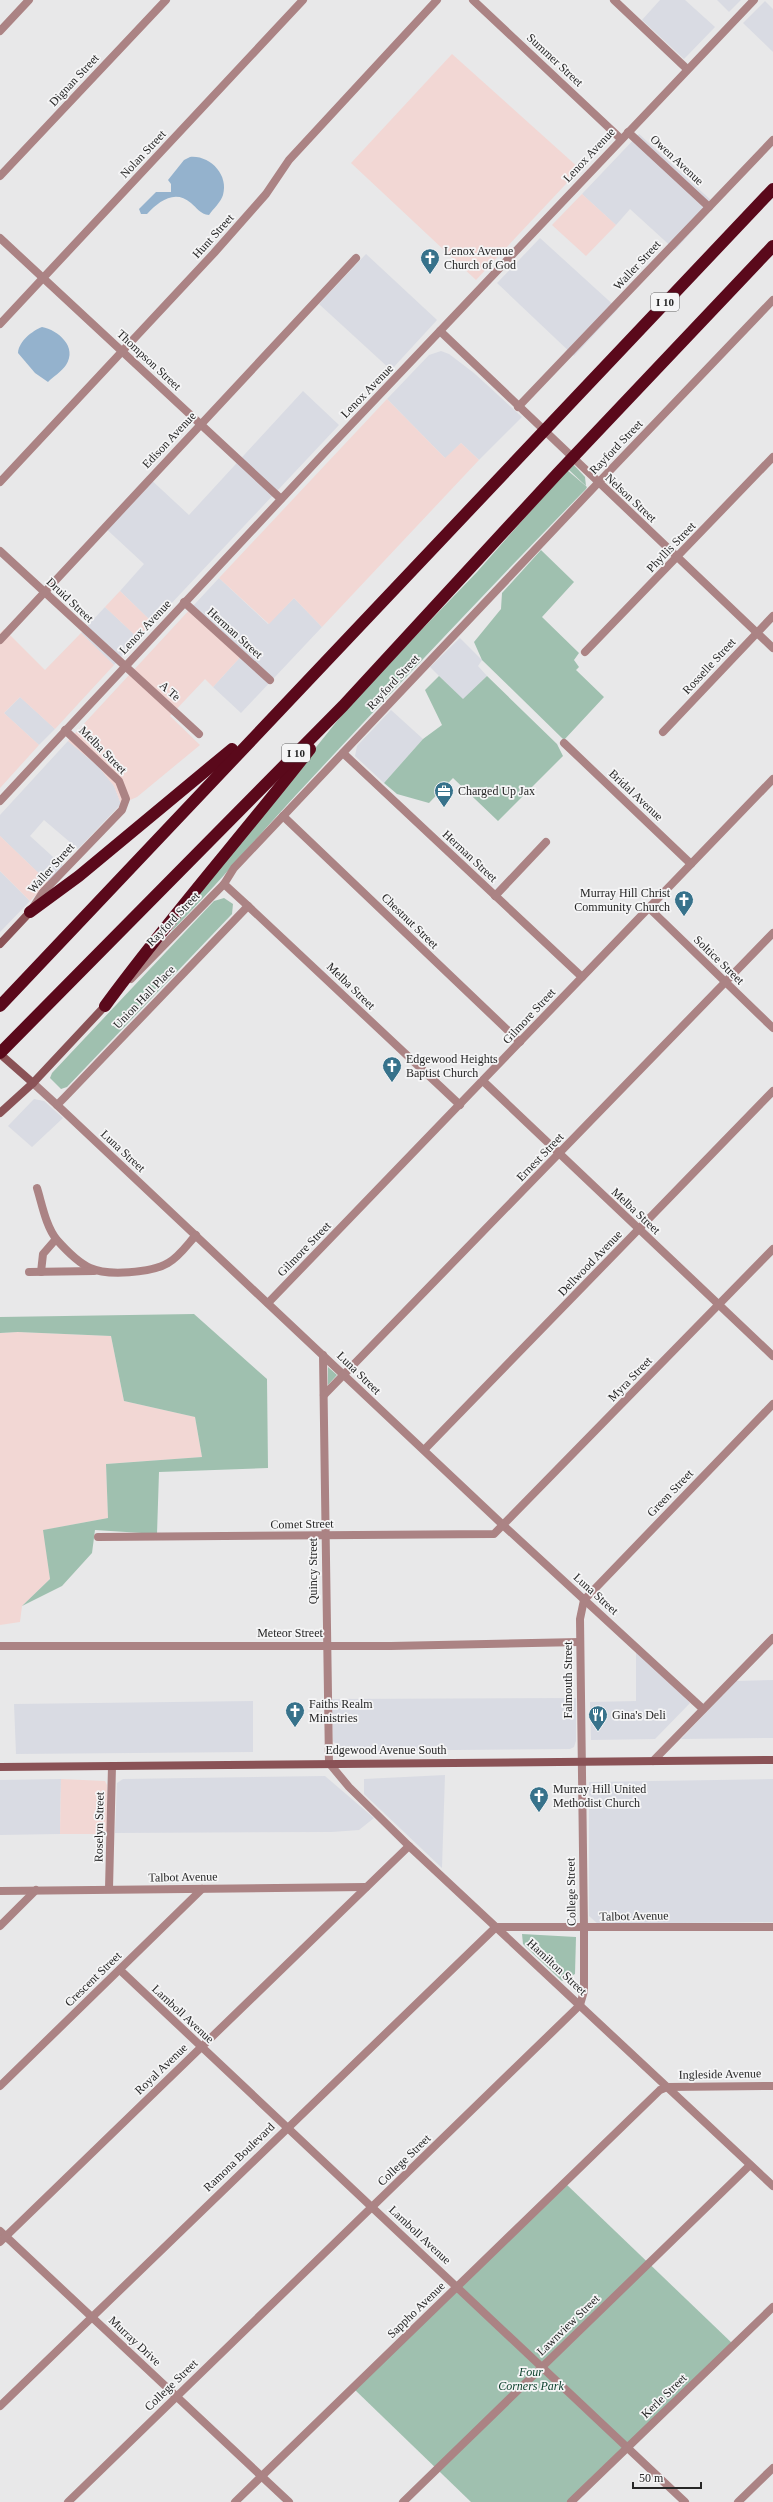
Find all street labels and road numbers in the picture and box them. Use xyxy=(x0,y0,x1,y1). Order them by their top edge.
street label: Summer Street xyxy=(524,30,586,90)
street label: Dignan Street xyxy=(46,50,102,109)
street label: Lenox Avenue xyxy=(560,125,618,185)
street label: Nolan Street xyxy=(117,127,169,181)
street label: Owen Avenue xyxy=(648,132,706,188)
street label: Hunt Street xyxy=(189,210,237,261)
street label: Waller Street xyxy=(611,237,664,293)
road number: I 10 xyxy=(651,293,679,311)
street label: Thompson Street xyxy=(114,327,184,394)
street label: Lenox Avenue xyxy=(338,361,396,421)
street label: Edison Avenue xyxy=(139,409,199,471)
street label: Rayford Street xyxy=(587,416,646,477)
street label: Nelson Street xyxy=(602,471,660,526)
street label: Phyllis Street xyxy=(644,519,699,575)
street label: Druid Street xyxy=(44,575,97,626)
street label: Lenox Avenue xyxy=(116,597,174,657)
street label: Herman Street xyxy=(204,604,266,662)
street label: Rosselle Street xyxy=(679,635,739,697)
street label: Rayford Street xyxy=(364,651,423,712)
street label: A Te xyxy=(157,678,183,704)
street label: Melba Street xyxy=(76,723,130,777)
road number: I 10 xyxy=(282,744,310,762)
street label: Bridal Avenue xyxy=(606,766,666,824)
street label: Herman Street xyxy=(440,827,501,885)
street label: Waller Street xyxy=(25,840,78,896)
street label: Rayford Street xyxy=(144,888,203,949)
street label: Chestnut Street xyxy=(379,890,442,952)
street label: Soltice Street xyxy=(691,933,747,988)
street label: Melba Street xyxy=(324,960,379,1013)
street label: Union Hall Place xyxy=(110,962,178,1032)
street label: Gilmore Street xyxy=(500,985,559,1047)
street label: Luna Street xyxy=(98,1127,149,1176)
street label: Ernest Street xyxy=(514,1129,567,1184)
street label: Melba Street xyxy=(609,1185,664,1238)
street label: Gilmore Street xyxy=(274,1218,334,1279)
street label: Dellwood Avenue xyxy=(555,1227,625,1299)
street label: Luna Street xyxy=(334,1349,384,1398)
street label: Myra Street xyxy=(605,1353,655,1404)
street label: Green Street xyxy=(644,1466,696,1520)
street label: Comet Street xyxy=(270,1516,334,1532)
street label: Quincy Street xyxy=(306,1537,320,1604)
street label: Luna Street xyxy=(571,1570,622,1618)
street label: Meteor Street xyxy=(257,1626,323,1640)
street label: Falmouth Street xyxy=(561,1641,575,1719)
street label: Edgewood Avenue South xyxy=(325,1743,447,1757)
street label: Roselyn Street xyxy=(91,1791,107,1862)
street label: College Street xyxy=(563,1857,579,1926)
street label: Talbot Avenue xyxy=(148,1869,218,1885)
street label: Talbot Avenue xyxy=(599,1908,669,1924)
street label: Hamilton Street xyxy=(524,1936,590,1999)
street label: Crescent Street xyxy=(62,1948,125,2009)
street label: Lamboll Avenue xyxy=(149,1982,217,2046)
street label: Royal Avenue xyxy=(132,2041,190,2097)
street label: Ingleside Avenue xyxy=(679,2066,761,2082)
street label: Ramona Boulevard xyxy=(201,2120,277,2194)
street label: College Street xyxy=(375,2131,434,2189)
street label: Lamboll Avenue xyxy=(386,2203,454,2267)
street label: Sappho Avenue xyxy=(384,2279,448,2341)
street label: Lawnview Street xyxy=(534,2291,603,2358)
street label: Murray Drive xyxy=(106,2313,164,2369)
street label: College Street xyxy=(142,2356,201,2414)
street label: Kerle Street xyxy=(638,2370,690,2421)

